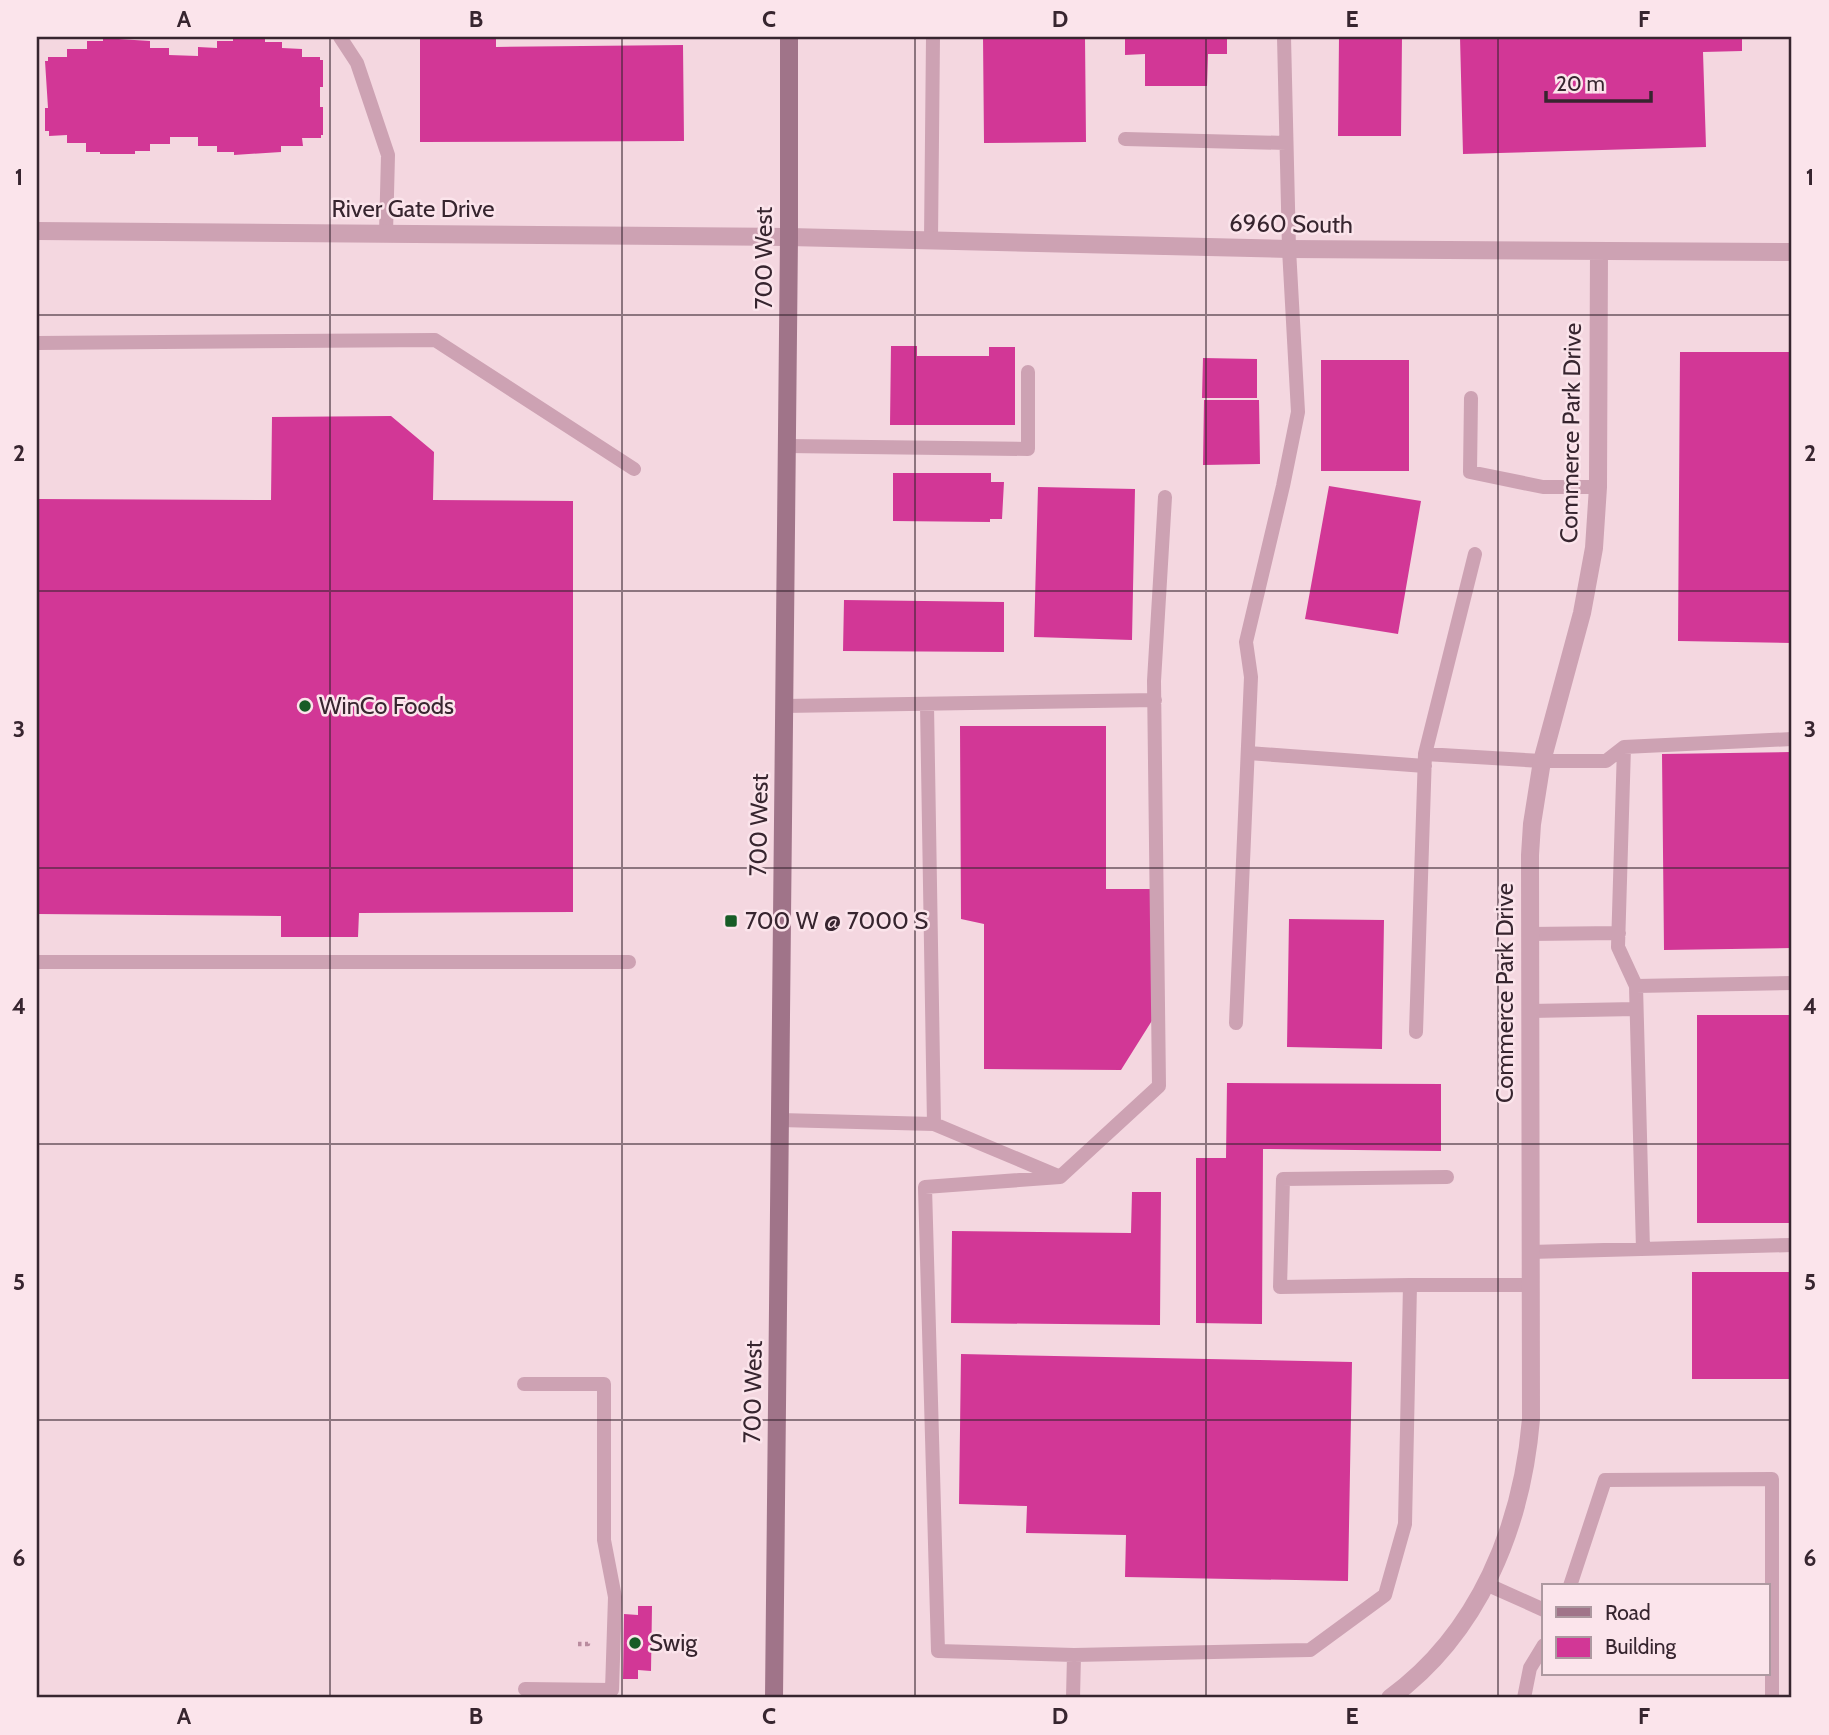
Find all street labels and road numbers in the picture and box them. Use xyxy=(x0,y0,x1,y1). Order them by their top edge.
street label: River Gate Drive xyxy=(331,194,495,223)
street label: 700 West xyxy=(749,207,778,309)
street label: 6960 South xyxy=(1229,208,1353,239)
street label: Commerce Park Drive xyxy=(1554,323,1587,543)
street label: 700 West xyxy=(743,773,774,877)
street label: Commerce Park Drive xyxy=(1490,883,1519,1103)
street label: 700 West xyxy=(737,1340,768,1444)

